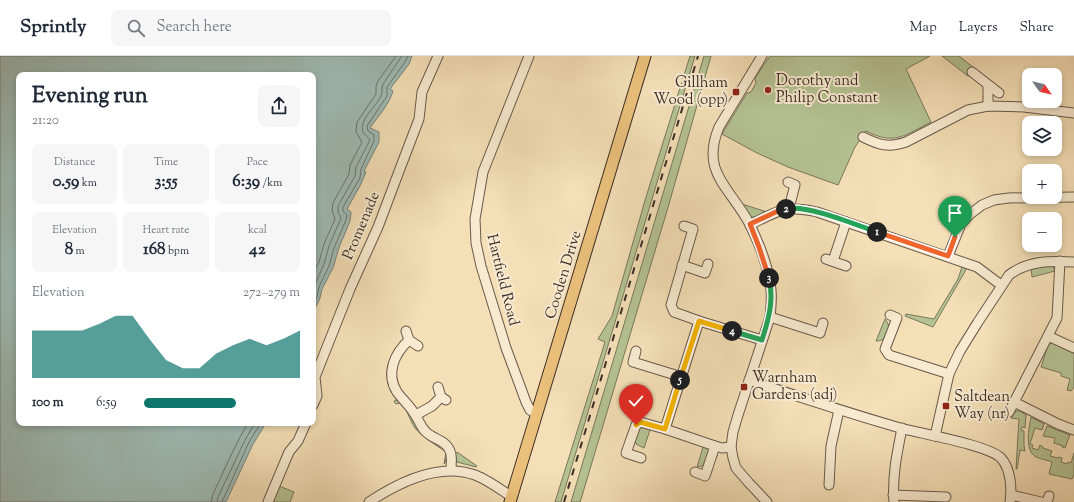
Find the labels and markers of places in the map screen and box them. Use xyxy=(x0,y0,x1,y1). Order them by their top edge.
place label: Dorothy and Philip Constant xyxy=(776,71,878,109)
place label: Gillham Wood (opp) xyxy=(653,73,729,111)
marker: Dorothy and Philip Constant xyxy=(763,85,773,95)
marker: Gillham Wood (opp) xyxy=(731,87,741,97)
pin xyxy=(938,196,972,237)
pin: 2 xyxy=(776,199,796,219)
pin: 1 xyxy=(867,222,887,242)
pin: 3 xyxy=(759,268,779,288)
pin: 4 xyxy=(722,321,742,341)
place label: Warnham Gardens (adj) xyxy=(752,368,837,406)
pin: 5 xyxy=(670,370,690,390)
marker: Warnham Gardens (adj) xyxy=(739,382,749,392)
pin xyxy=(619,384,653,425)
place label: Saltdean Way (nr) xyxy=(954,387,1010,425)
marker: Saltdean Way (nr) xyxy=(941,401,951,411)

